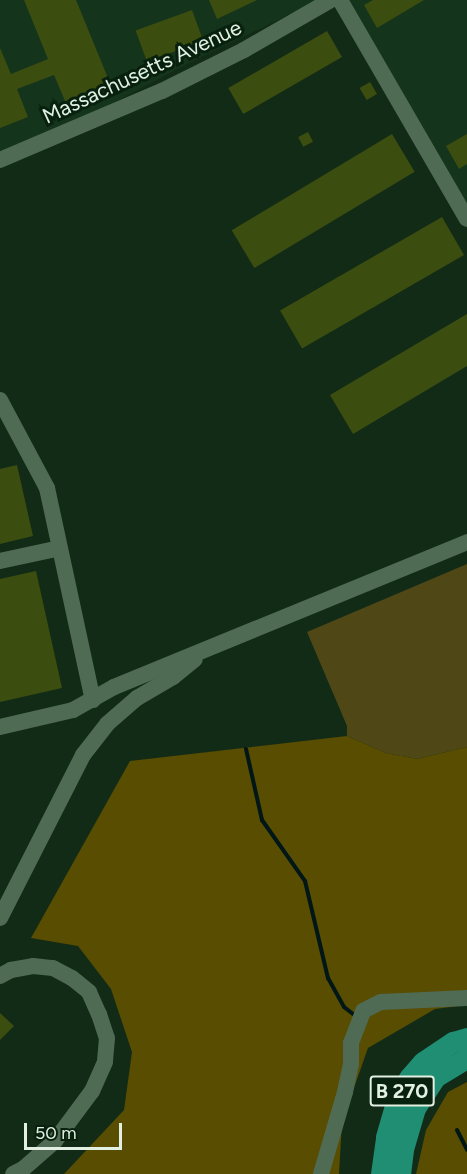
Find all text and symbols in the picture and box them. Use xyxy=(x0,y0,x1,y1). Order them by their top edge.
street label: Massachusetts Avenue xyxy=(38,15,246,129)
road number: B 270 xyxy=(369,1074,435,1108)
scale bar xyxy=(27,1111,124,1149)
text: 50 m xyxy=(35,1122,77,1144)

